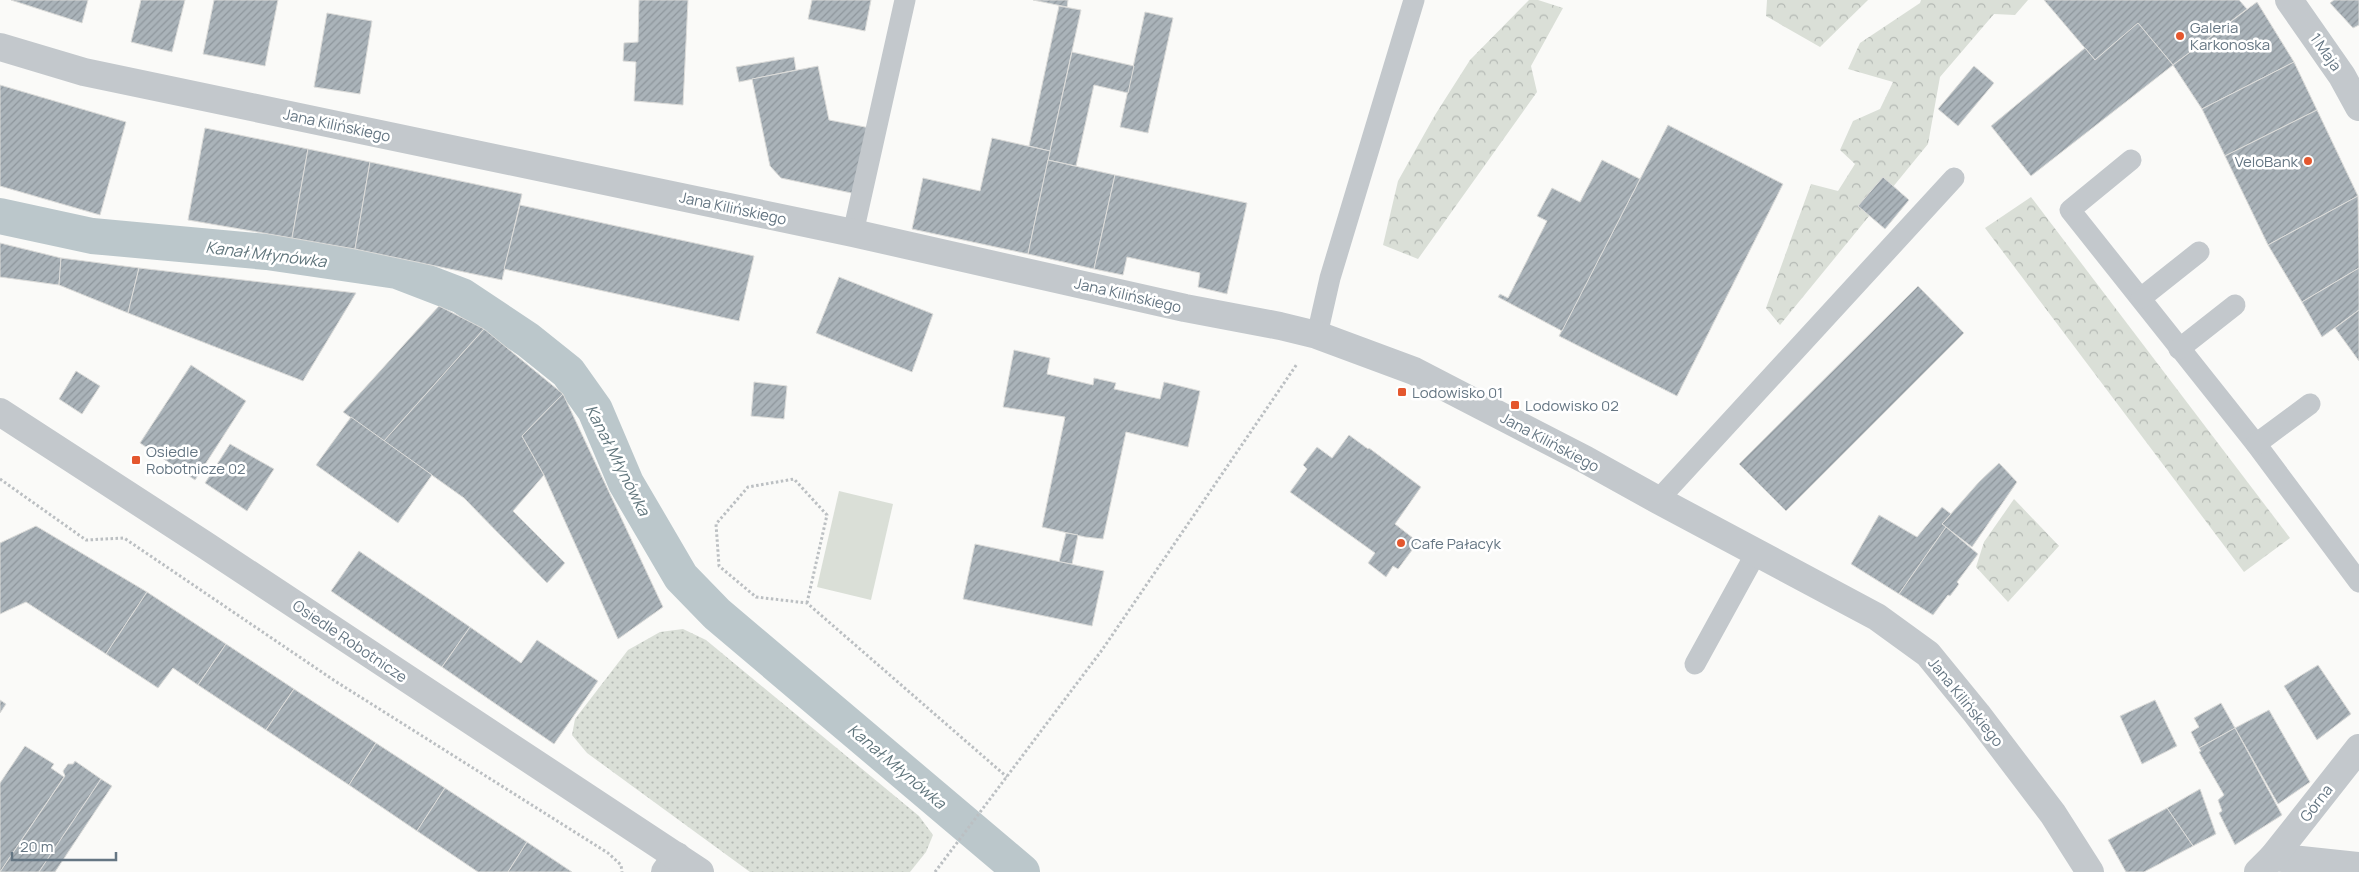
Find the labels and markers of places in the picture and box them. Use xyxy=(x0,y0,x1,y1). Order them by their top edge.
place label: Galeria Karkonoska xyxy=(2190,17,2270,55)
marker: Galeria Karkonoska xyxy=(2174,30,2186,42)
place label: VeloBank xyxy=(2235,151,2299,172)
marker: VeloBank xyxy=(2302,155,2314,167)
place label: Lodowisko 01 xyxy=(1412,382,1503,403)
marker: Lodowisko 01 xyxy=(1396,386,1408,398)
place label: Lodowisko 02 xyxy=(1525,395,1619,416)
marker: Lodowisko 02 xyxy=(1509,399,1521,411)
place label: Osiedle Robotnicze 02 xyxy=(146,441,246,479)
marker: Osiedle Robotnicze 02 xyxy=(130,454,142,466)
place label: Cafe Pałacyk xyxy=(1411,533,1501,554)
marker: Cafe Pałacyk xyxy=(1395,537,1407,549)

